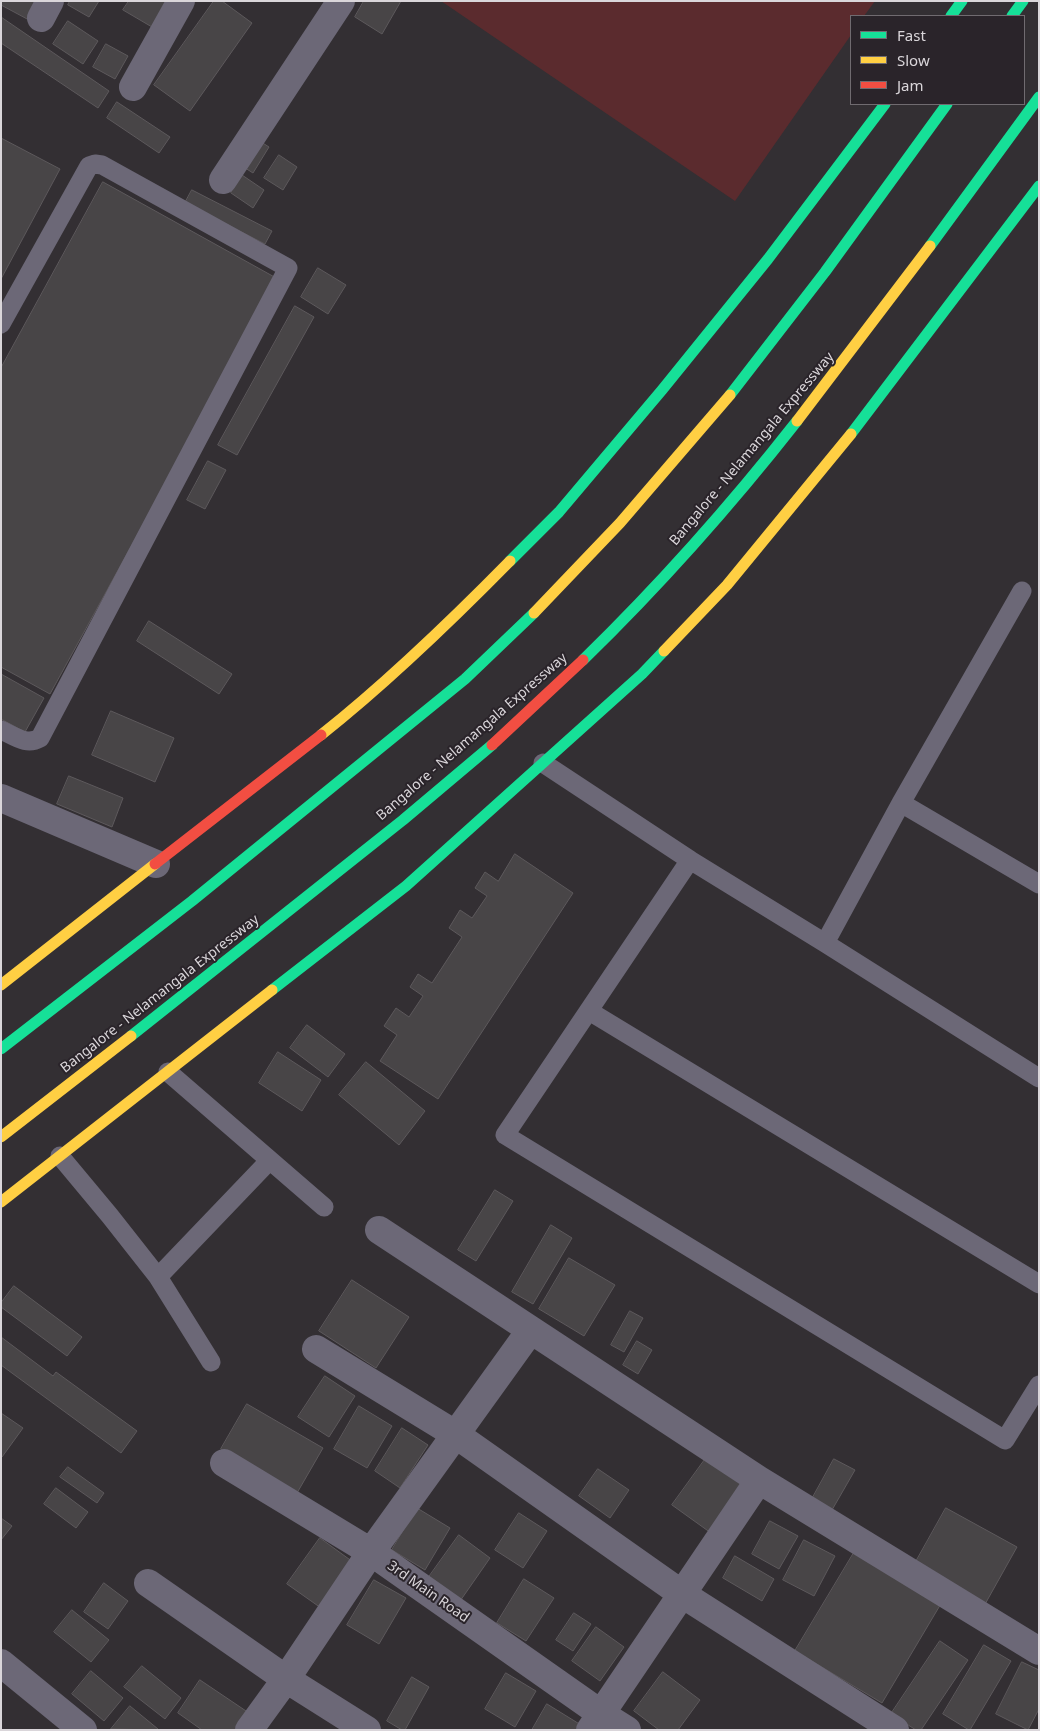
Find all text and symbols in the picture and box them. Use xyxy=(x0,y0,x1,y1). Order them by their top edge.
legend xyxy=(850,15,1025,105)
text: Fast xyxy=(897,25,926,45)
text: Slow xyxy=(897,50,930,70)
text: Jam xyxy=(897,75,924,95)
street label: Bangalore - Nelamangala Expressway xyxy=(666,349,838,549)
street label: Bangalore - Nelamangala Expressway xyxy=(373,650,571,824)
street label: Bangalore - Nelamangala Expressway xyxy=(57,911,263,1077)
street label: 3rd Main Road xyxy=(384,1558,472,1626)

